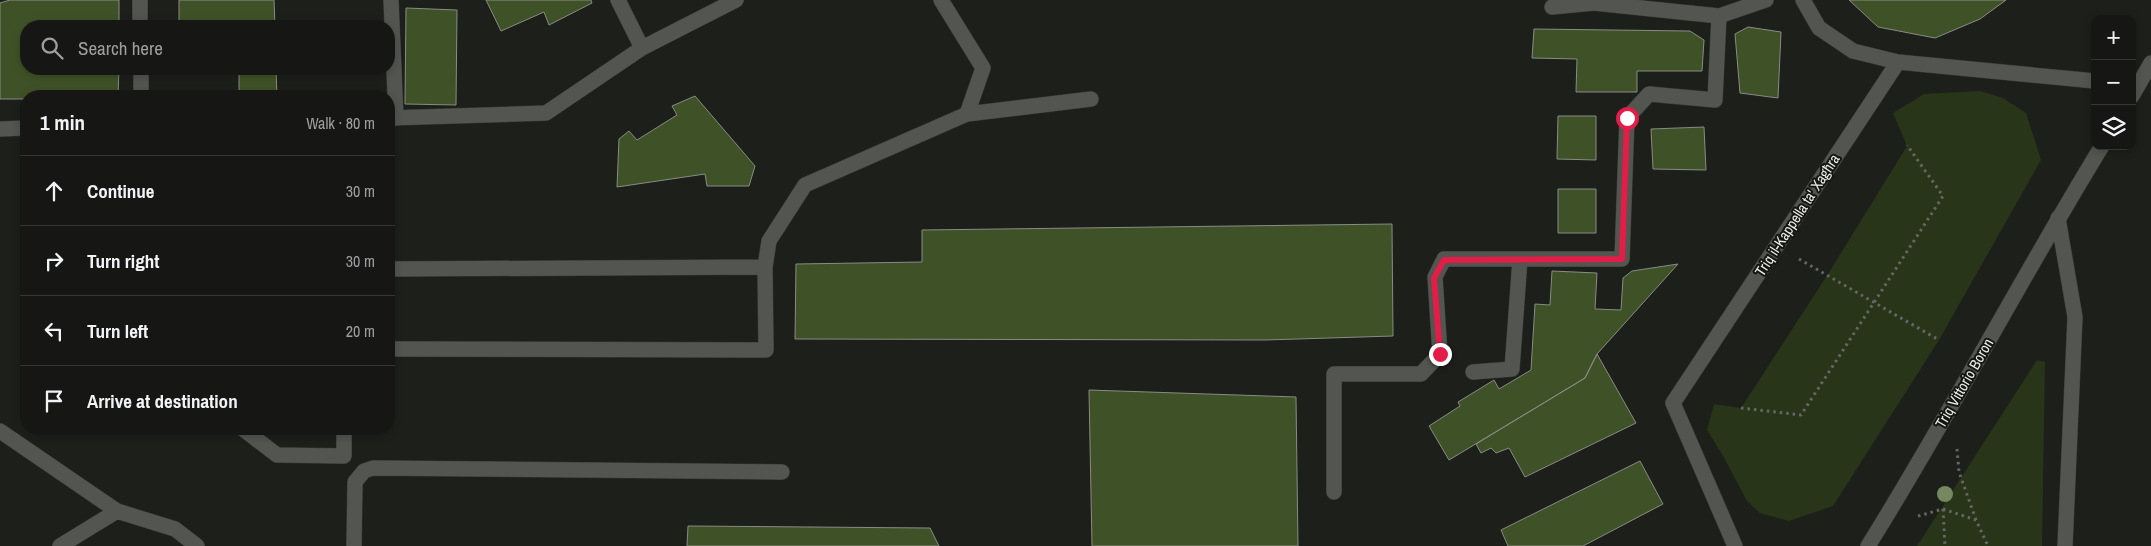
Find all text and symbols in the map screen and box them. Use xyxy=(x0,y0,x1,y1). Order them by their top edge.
map controls xyxy=(2091,15,2136,150)
button: + xyxy=(2091,15,2136,60)
search box xyxy=(20,20,395,75)
icon: search xyxy=(38,34,66,62)
text: Search here xyxy=(78,35,163,61)
button: − xyxy=(2091,60,2136,105)
button: layers xyxy=(2091,105,2136,150)
route start xyxy=(1616,107,1639,130)
text: 1 min xyxy=(40,108,85,137)
text: Walk · 80 m xyxy=(306,112,375,134)
street label: Triq il-Kappella ta' Xagħra xyxy=(1750,150,1845,280)
icon: ahead xyxy=(40,177,68,205)
text: Continue xyxy=(87,178,155,204)
text: 30 m xyxy=(346,180,375,202)
icon: right xyxy=(40,247,68,275)
text: Turn right xyxy=(87,248,159,274)
text: 30 m xyxy=(346,250,375,272)
icon: left xyxy=(40,317,68,345)
text: Turn left xyxy=(87,318,148,344)
text: 20 m xyxy=(346,320,375,342)
street label: Triq Vittorio Boron xyxy=(1930,334,1998,432)
route end xyxy=(1429,343,1452,366)
icon: arrive xyxy=(40,387,68,415)
text: Arrive at destination xyxy=(87,388,238,414)

